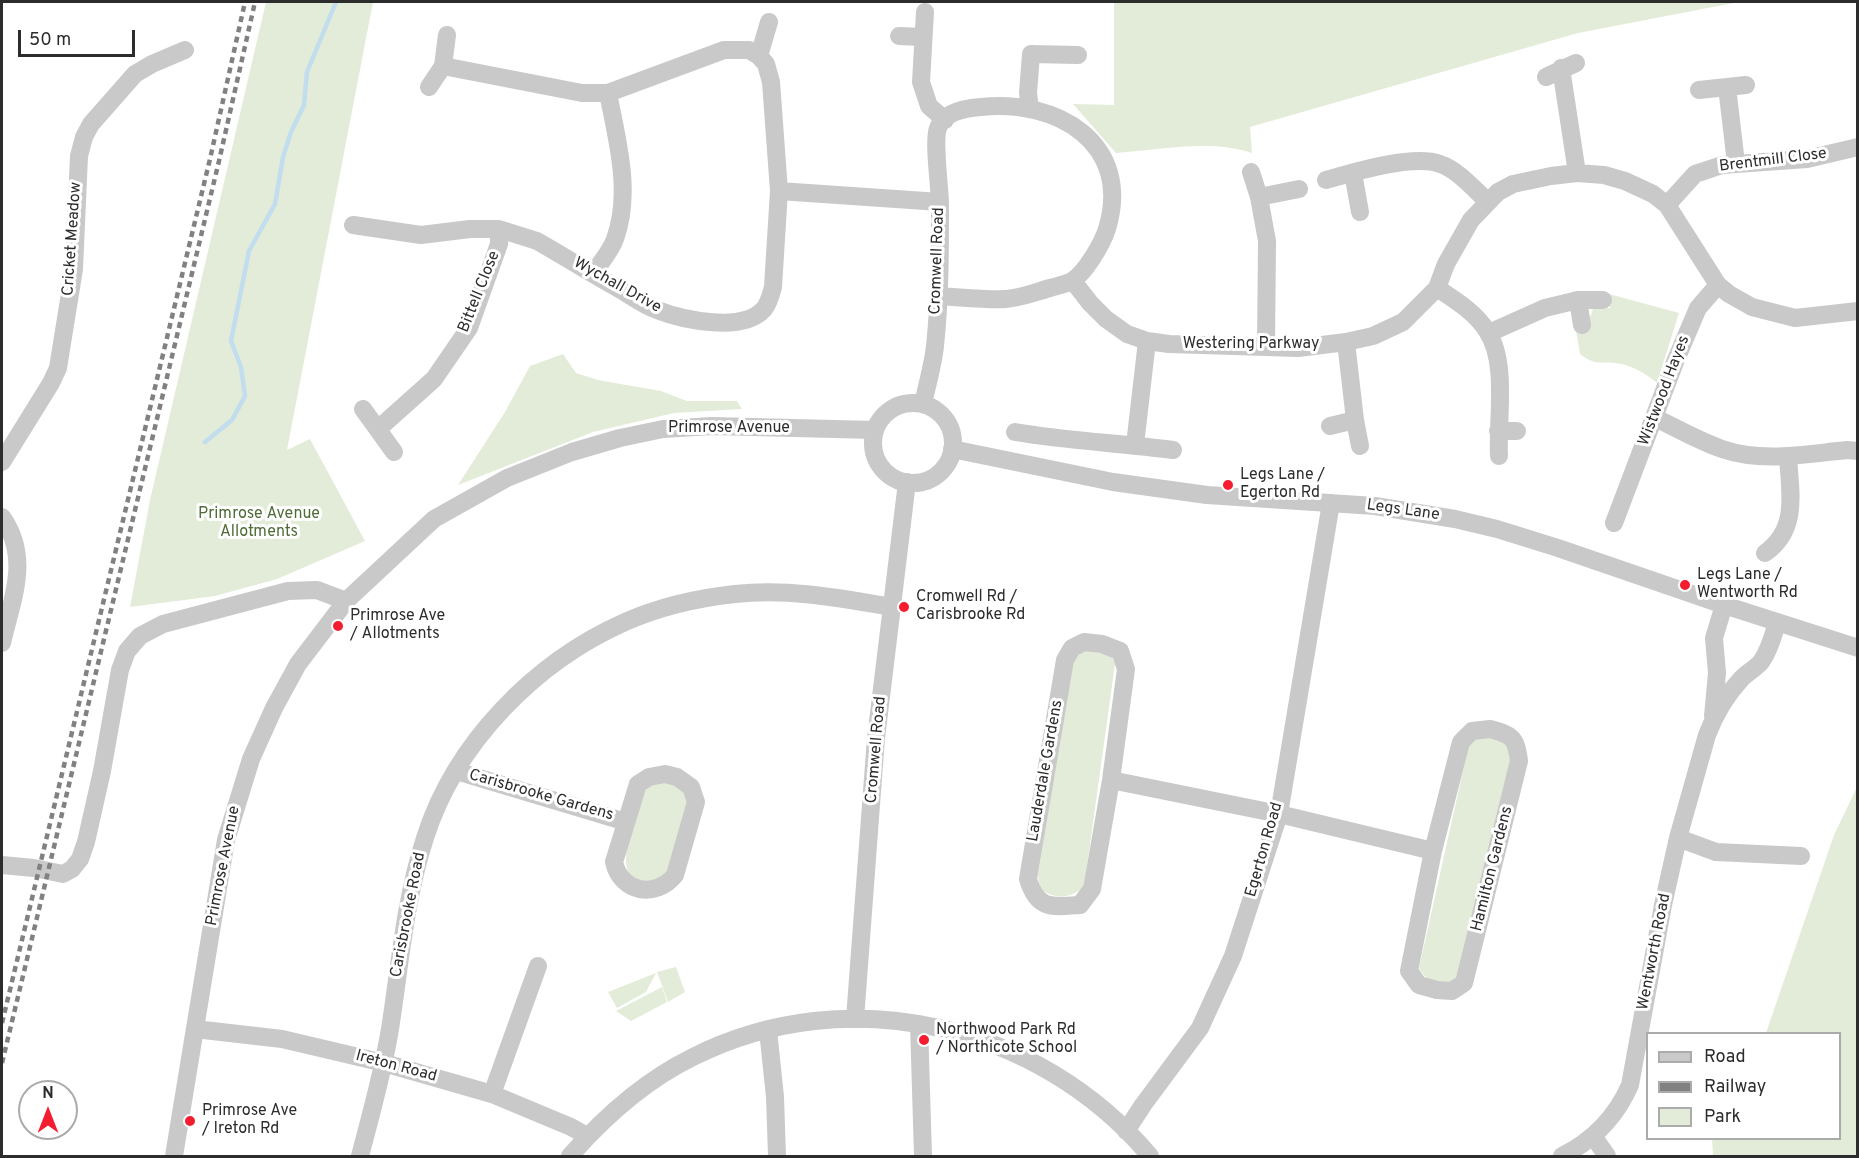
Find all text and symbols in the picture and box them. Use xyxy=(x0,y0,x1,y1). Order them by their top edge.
scale bar xyxy=(21,18,138,56)
text: 50 m xyxy=(29,29,71,52)
street label: Brentmill Close xyxy=(1718,145,1828,177)
street label: Cricket Meadow xyxy=(59,181,87,297)
street label: Cromwell Road xyxy=(927,207,949,315)
street label: Bittell Close xyxy=(455,248,505,336)
street label: Wychall Drive xyxy=(570,254,664,318)
street label: Wistwood Hayes xyxy=(1635,333,1695,449)
street label: Westering Parkway xyxy=(1183,335,1319,355)
street label: Primrose Avenue xyxy=(668,419,790,439)
place label: Legs Lane / Egerton Rd xyxy=(1240,466,1325,504)
marker: Legs Lane / Egerton Rd xyxy=(1221,478,1235,492)
street label: Legs Lane xyxy=(1365,496,1441,526)
park label: Primrose Avenue Allotments xyxy=(198,505,320,543)
place label: Legs Lane / Wentworth Rd xyxy=(1697,566,1798,604)
marker: Legs Lane / Wentworth Rd xyxy=(1678,578,1692,592)
place label: Cromwell Rd / Carisbrooke Rd xyxy=(916,588,1025,626)
marker: Cromwell Rd / Carisbrooke Rd xyxy=(897,600,911,614)
place label: Primrose Ave / Allotments xyxy=(350,607,445,645)
marker: Primrose Ave / Allotments xyxy=(331,619,345,633)
street label: Cromwell Road xyxy=(863,696,891,804)
street label: Lauderdale Gardens xyxy=(1024,699,1068,843)
street label: Carisbrooke Gardens xyxy=(466,766,616,826)
street label: Egerton Road xyxy=(1242,800,1288,900)
street label: Primrose Avenue xyxy=(203,804,245,928)
street label: Hamilton Gardens xyxy=(1468,804,1518,934)
street label: Carisbrooke Road xyxy=(387,851,431,979)
street label: Wentworth Road xyxy=(1634,892,1676,1012)
place label: Northwood Park Rd / Northicote School xyxy=(936,1021,1077,1059)
legend xyxy=(1646,1032,1841,1140)
marker: Northwood Park Rd / Northicote School xyxy=(917,1033,931,1047)
text: Road xyxy=(1704,1046,1746,1069)
street label: Ireton Road xyxy=(353,1047,439,1087)
text: Railway xyxy=(1704,1076,1766,1099)
north arrow xyxy=(18,1080,78,1140)
text: N xyxy=(42,1084,54,1104)
place label: Primrose Ave / Ireton Rd xyxy=(202,1102,297,1140)
text: Park xyxy=(1704,1106,1741,1129)
marker: Primrose Ave / Ireton Rd xyxy=(183,1114,197,1128)

